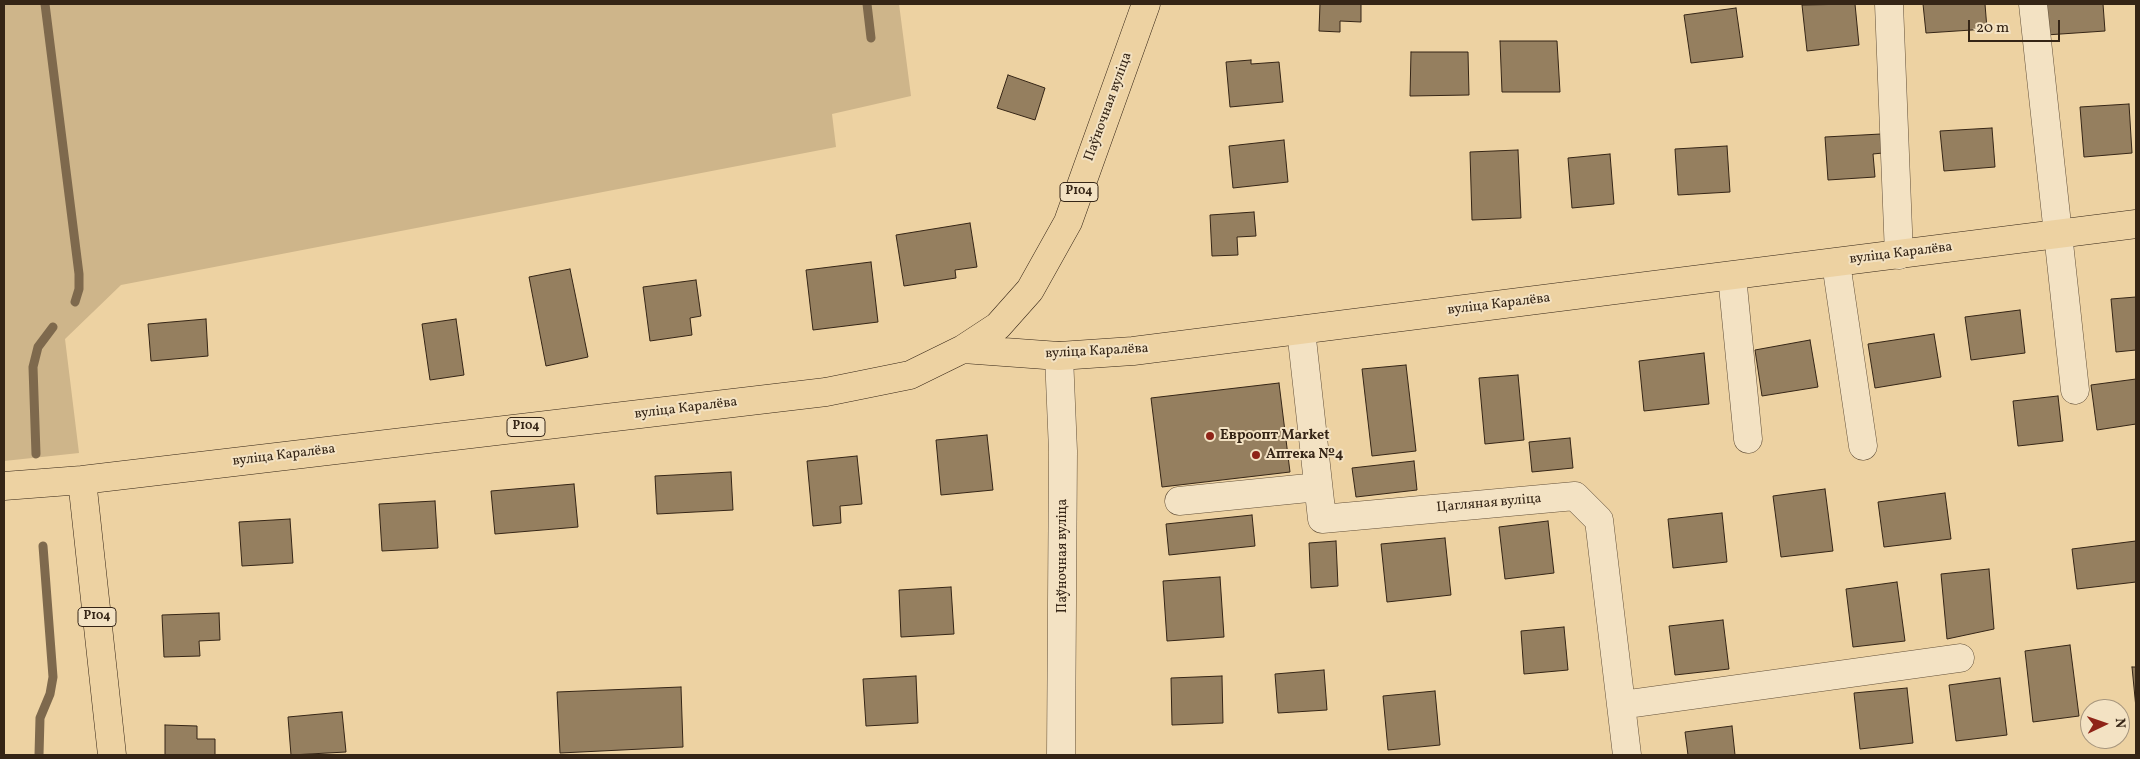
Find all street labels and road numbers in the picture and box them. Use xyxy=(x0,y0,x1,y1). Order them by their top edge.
street label: Паўночная вуліца xyxy=(1082,50,1136,164)
road number: Р104 xyxy=(1060,182,1098,202)
street label: вуліца Каралёва xyxy=(1849,239,1953,269)
street label: вуліца Каралёва xyxy=(1447,290,1551,320)
street label: вуліца Каралёва xyxy=(1045,341,1149,363)
street label: вуліца Каралёва xyxy=(634,394,738,424)
road number: Р104 xyxy=(507,418,545,437)
street label: вуліца Каралёва xyxy=(232,441,336,471)
street label: Цагляная вуліца xyxy=(1436,491,1542,517)
street label: Паўночная вуліца xyxy=(1055,499,1071,613)
road number: Р104 xyxy=(78,608,116,626)

